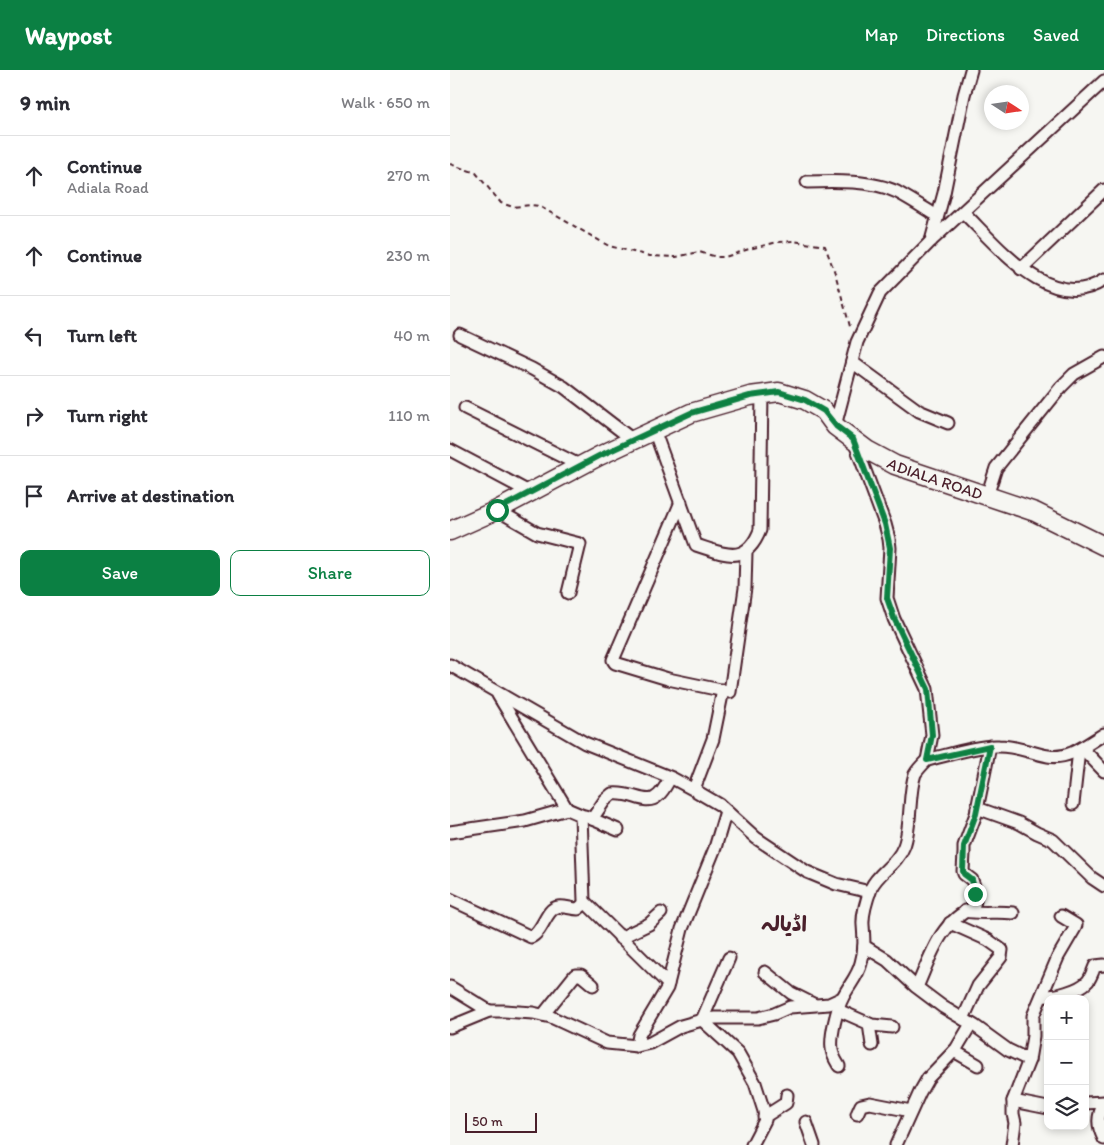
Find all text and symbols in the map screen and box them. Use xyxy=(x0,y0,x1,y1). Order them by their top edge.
text: Waypost xyxy=(25,21,112,50)
text: Map xyxy=(865,24,898,46)
text: Directions xyxy=(926,24,1005,46)
text: Saved xyxy=(1033,24,1079,46)
north arrow xyxy=(984,85,1029,130)
text: 9 min xyxy=(20,90,70,115)
text: Walk · 650 m xyxy=(341,93,430,112)
text: Continue xyxy=(67,155,142,178)
icon: ahead xyxy=(20,162,48,190)
text: 270 m xyxy=(387,166,430,185)
text: Adiala Road xyxy=(67,178,149,197)
icon: ahead xyxy=(20,242,48,270)
text: Continue xyxy=(67,244,142,267)
text: 230 m xyxy=(386,246,430,265)
icon: left xyxy=(20,322,48,350)
text: Turn left xyxy=(67,324,137,347)
text: 40 m xyxy=(393,326,430,345)
icon: right xyxy=(20,402,48,430)
text: Turn right xyxy=(67,404,148,427)
text: 110 m xyxy=(388,406,430,425)
street label: ADIALA ROAD xyxy=(884,454,986,504)
icon: arrive xyxy=(20,482,48,510)
text: Arrive at destination xyxy=(67,484,234,507)
route start xyxy=(486,499,509,522)
button: Save xyxy=(20,550,220,596)
button: Share xyxy=(230,550,430,596)
route end xyxy=(964,883,987,906)
district label: اڈیالہ xyxy=(761,911,807,937)
map controls xyxy=(1044,995,1089,1130)
button: + xyxy=(1044,995,1089,1040)
button: − xyxy=(1044,1040,1089,1085)
button: layers xyxy=(1044,1085,1089,1130)
scale bar xyxy=(465,1110,538,1133)
text: 50 m xyxy=(472,1113,503,1130)

